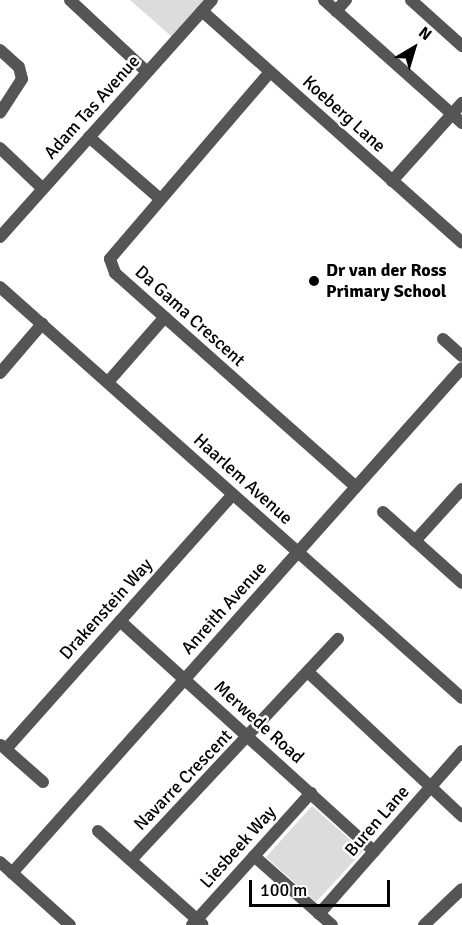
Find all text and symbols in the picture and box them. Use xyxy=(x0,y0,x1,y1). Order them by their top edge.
north arrow xyxy=(384,18,444,78)
text: N xyxy=(415,23,436,45)
street label: Adam Tas Avenue xyxy=(40,50,144,164)
street label: Koeberg Lane xyxy=(298,71,390,157)
place label: Dr van der Ross Primary School xyxy=(326,260,447,302)
street label: Da Gama Crescent xyxy=(131,261,249,371)
marker: Dr van der Ross Primary School xyxy=(307,274,321,288)
street label: Haarlem Avenue xyxy=(189,429,297,529)
street label: Drakenstein Way xyxy=(55,554,157,664)
street label: Anreith Avenue xyxy=(177,557,271,659)
street label: Merwede Road xyxy=(210,676,308,768)
street label: Navarre Crescent xyxy=(129,725,237,835)
street label: Buren Lane xyxy=(340,781,414,861)
street label: Liesbeek Way xyxy=(195,801,281,893)
scale bar xyxy=(252,868,393,906)
text: 100 m xyxy=(260,879,307,901)

